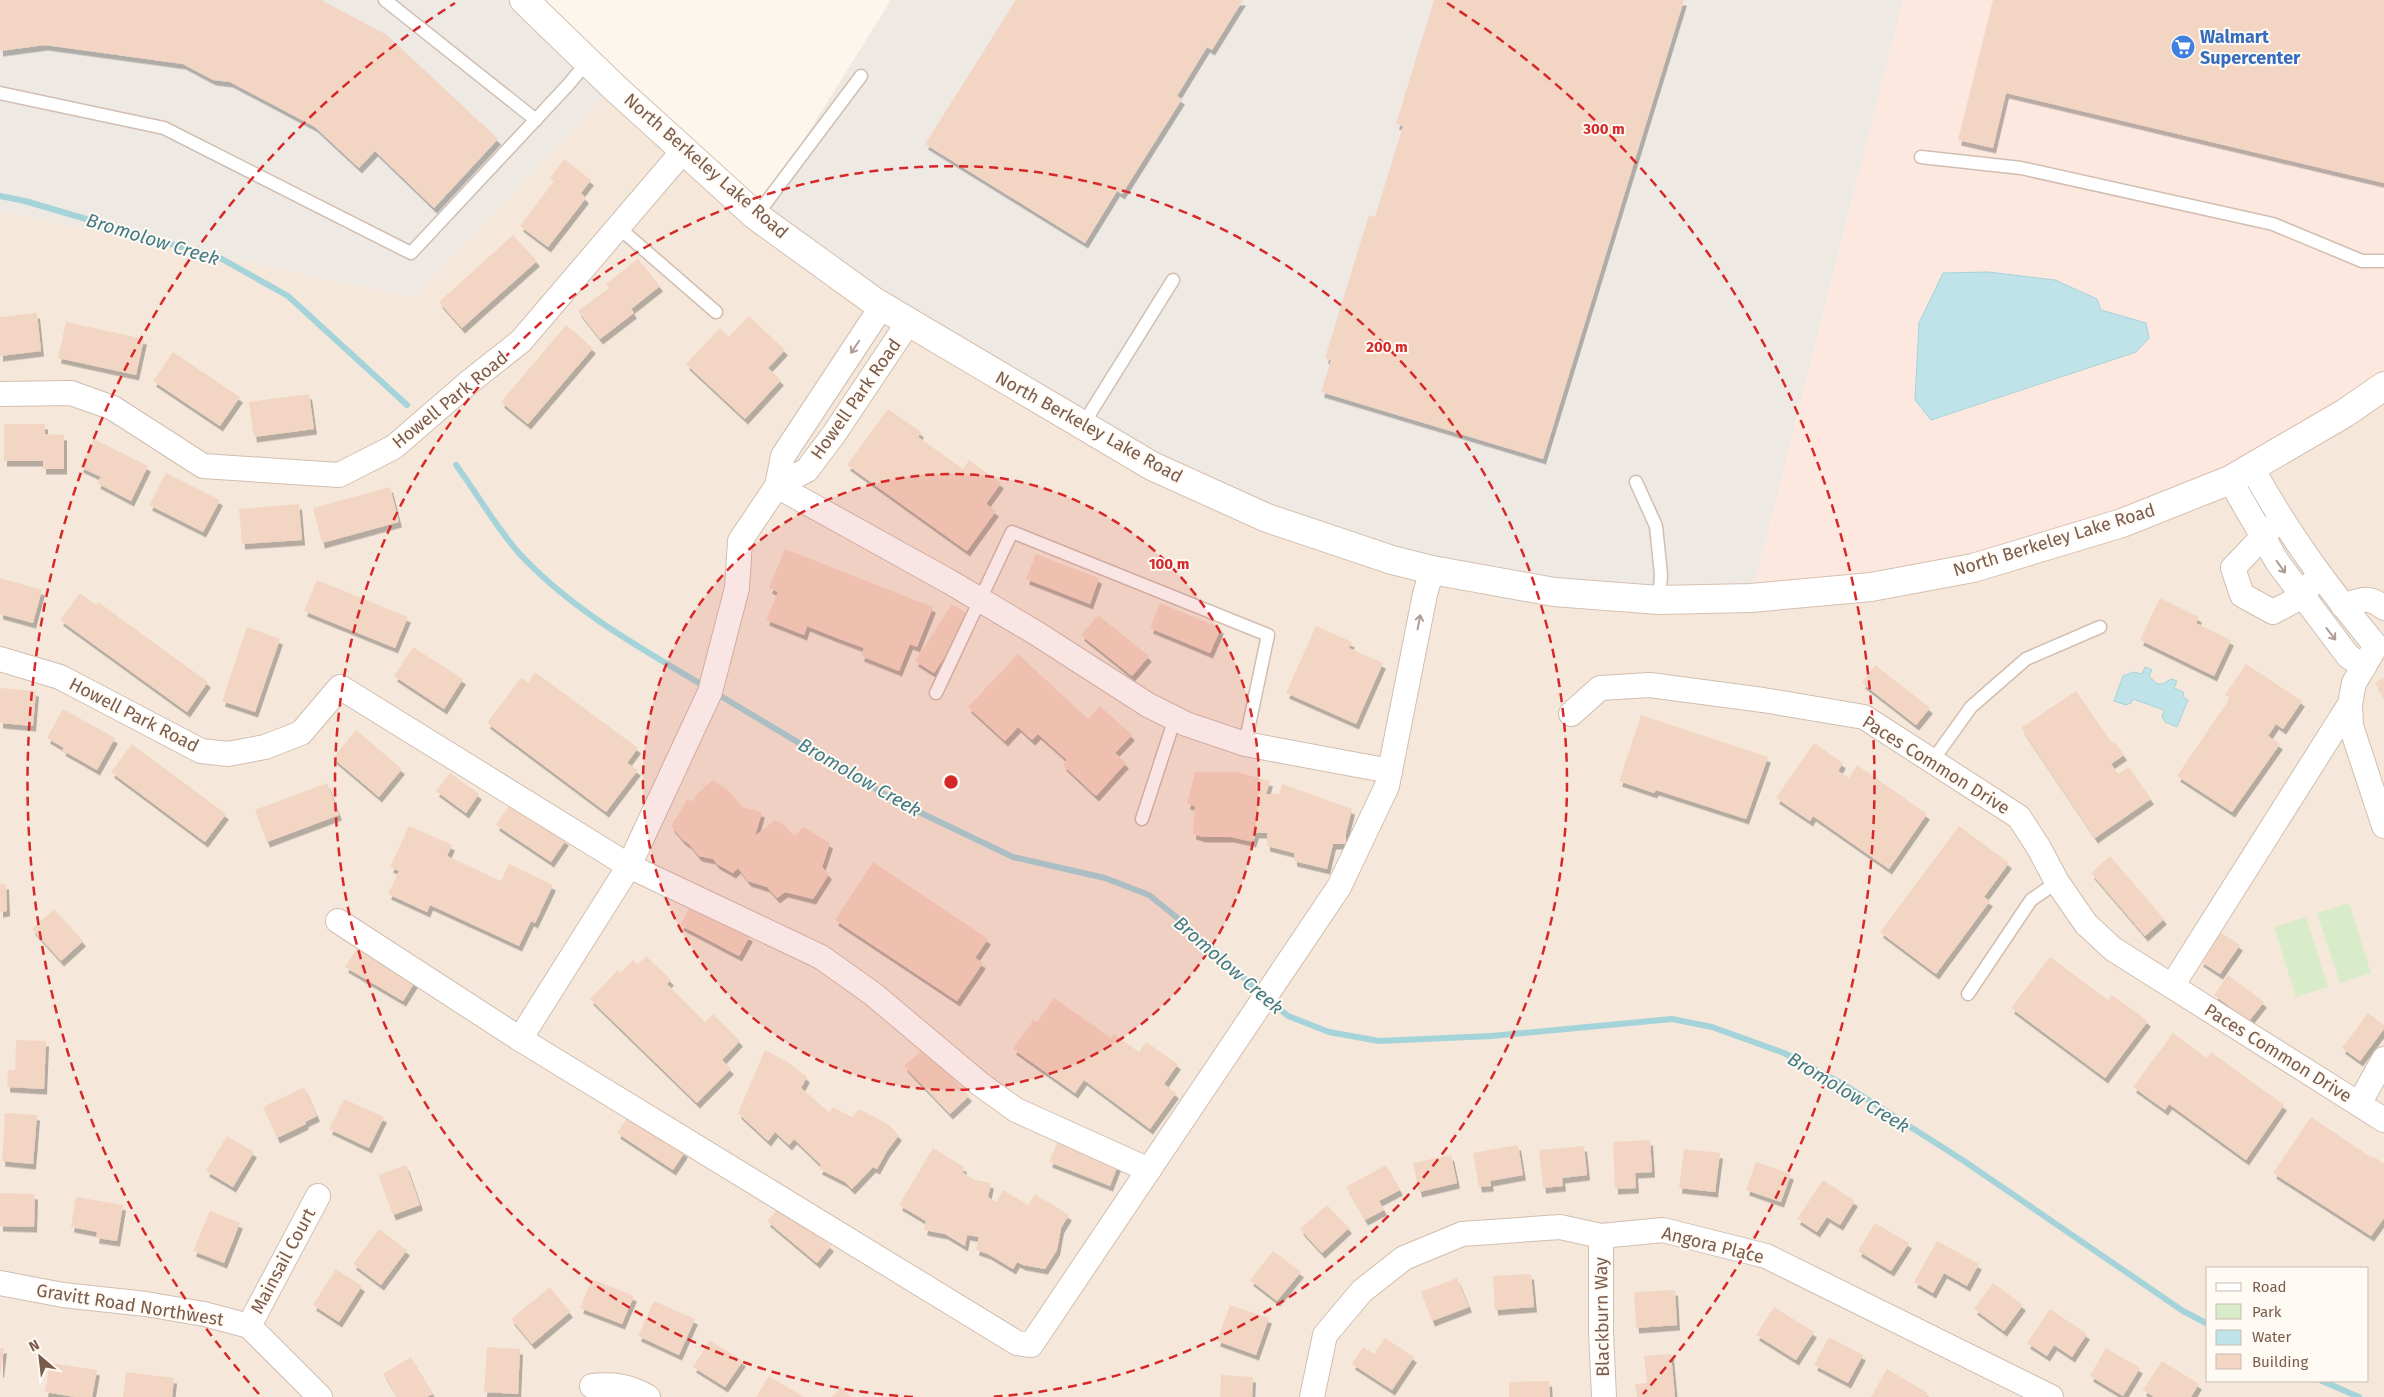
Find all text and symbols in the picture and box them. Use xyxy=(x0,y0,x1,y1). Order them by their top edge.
place label: Walmart Supercenter xyxy=(2200,26,2301,69)
supermarket icon: Walmart Supercenter xyxy=(2170,34,2196,60)
street label: North Berkeley Lake Road xyxy=(619,89,793,243)
text: 300 m xyxy=(1582,120,1625,138)
water label: Bromolow Creek xyxy=(84,208,222,271)
street label: Howell Park Road xyxy=(806,334,906,464)
text: 200 m xyxy=(1366,338,1408,356)
one-way arrow xyxy=(850,340,860,354)
street label: Howell Park Road xyxy=(388,347,512,453)
street label: North Berkeley Lake Road xyxy=(992,366,1186,488)
street label: North Berkeley Lake Road xyxy=(1950,499,2158,581)
text: 100 m xyxy=(1149,555,1189,573)
one-way arrow xyxy=(2276,560,2286,574)
one-way arrow xyxy=(1415,615,1425,631)
one-way arrow xyxy=(2326,627,2337,640)
street label: Howell Park Road xyxy=(66,673,202,757)
street label: Paces Common Drive xyxy=(1858,711,2014,819)
water label: Bromolow Creek xyxy=(794,733,925,822)
centre of rings xyxy=(942,773,960,791)
water label: Bromolow Creek xyxy=(1169,911,1288,1019)
street label: Paces Common Drive xyxy=(2200,999,2356,1107)
water label: Bromolow Creek xyxy=(1784,1047,1914,1138)
street label: Mainsail Court xyxy=(246,1204,320,1318)
street label: Angora Place xyxy=(1660,1222,1766,1268)
street label: Blackburn Way xyxy=(1590,1257,1614,1377)
legend xyxy=(2206,1267,2369,1382)
text: Road xyxy=(2252,1278,2287,1296)
street label: Gravitt Road Northwest xyxy=(35,1279,226,1331)
text: Park xyxy=(2252,1303,2282,1321)
text: Water xyxy=(2252,1328,2291,1346)
north arrow xyxy=(15,1332,65,1382)
text: N xyxy=(26,1336,42,1356)
text: Building xyxy=(2252,1353,2308,1371)

